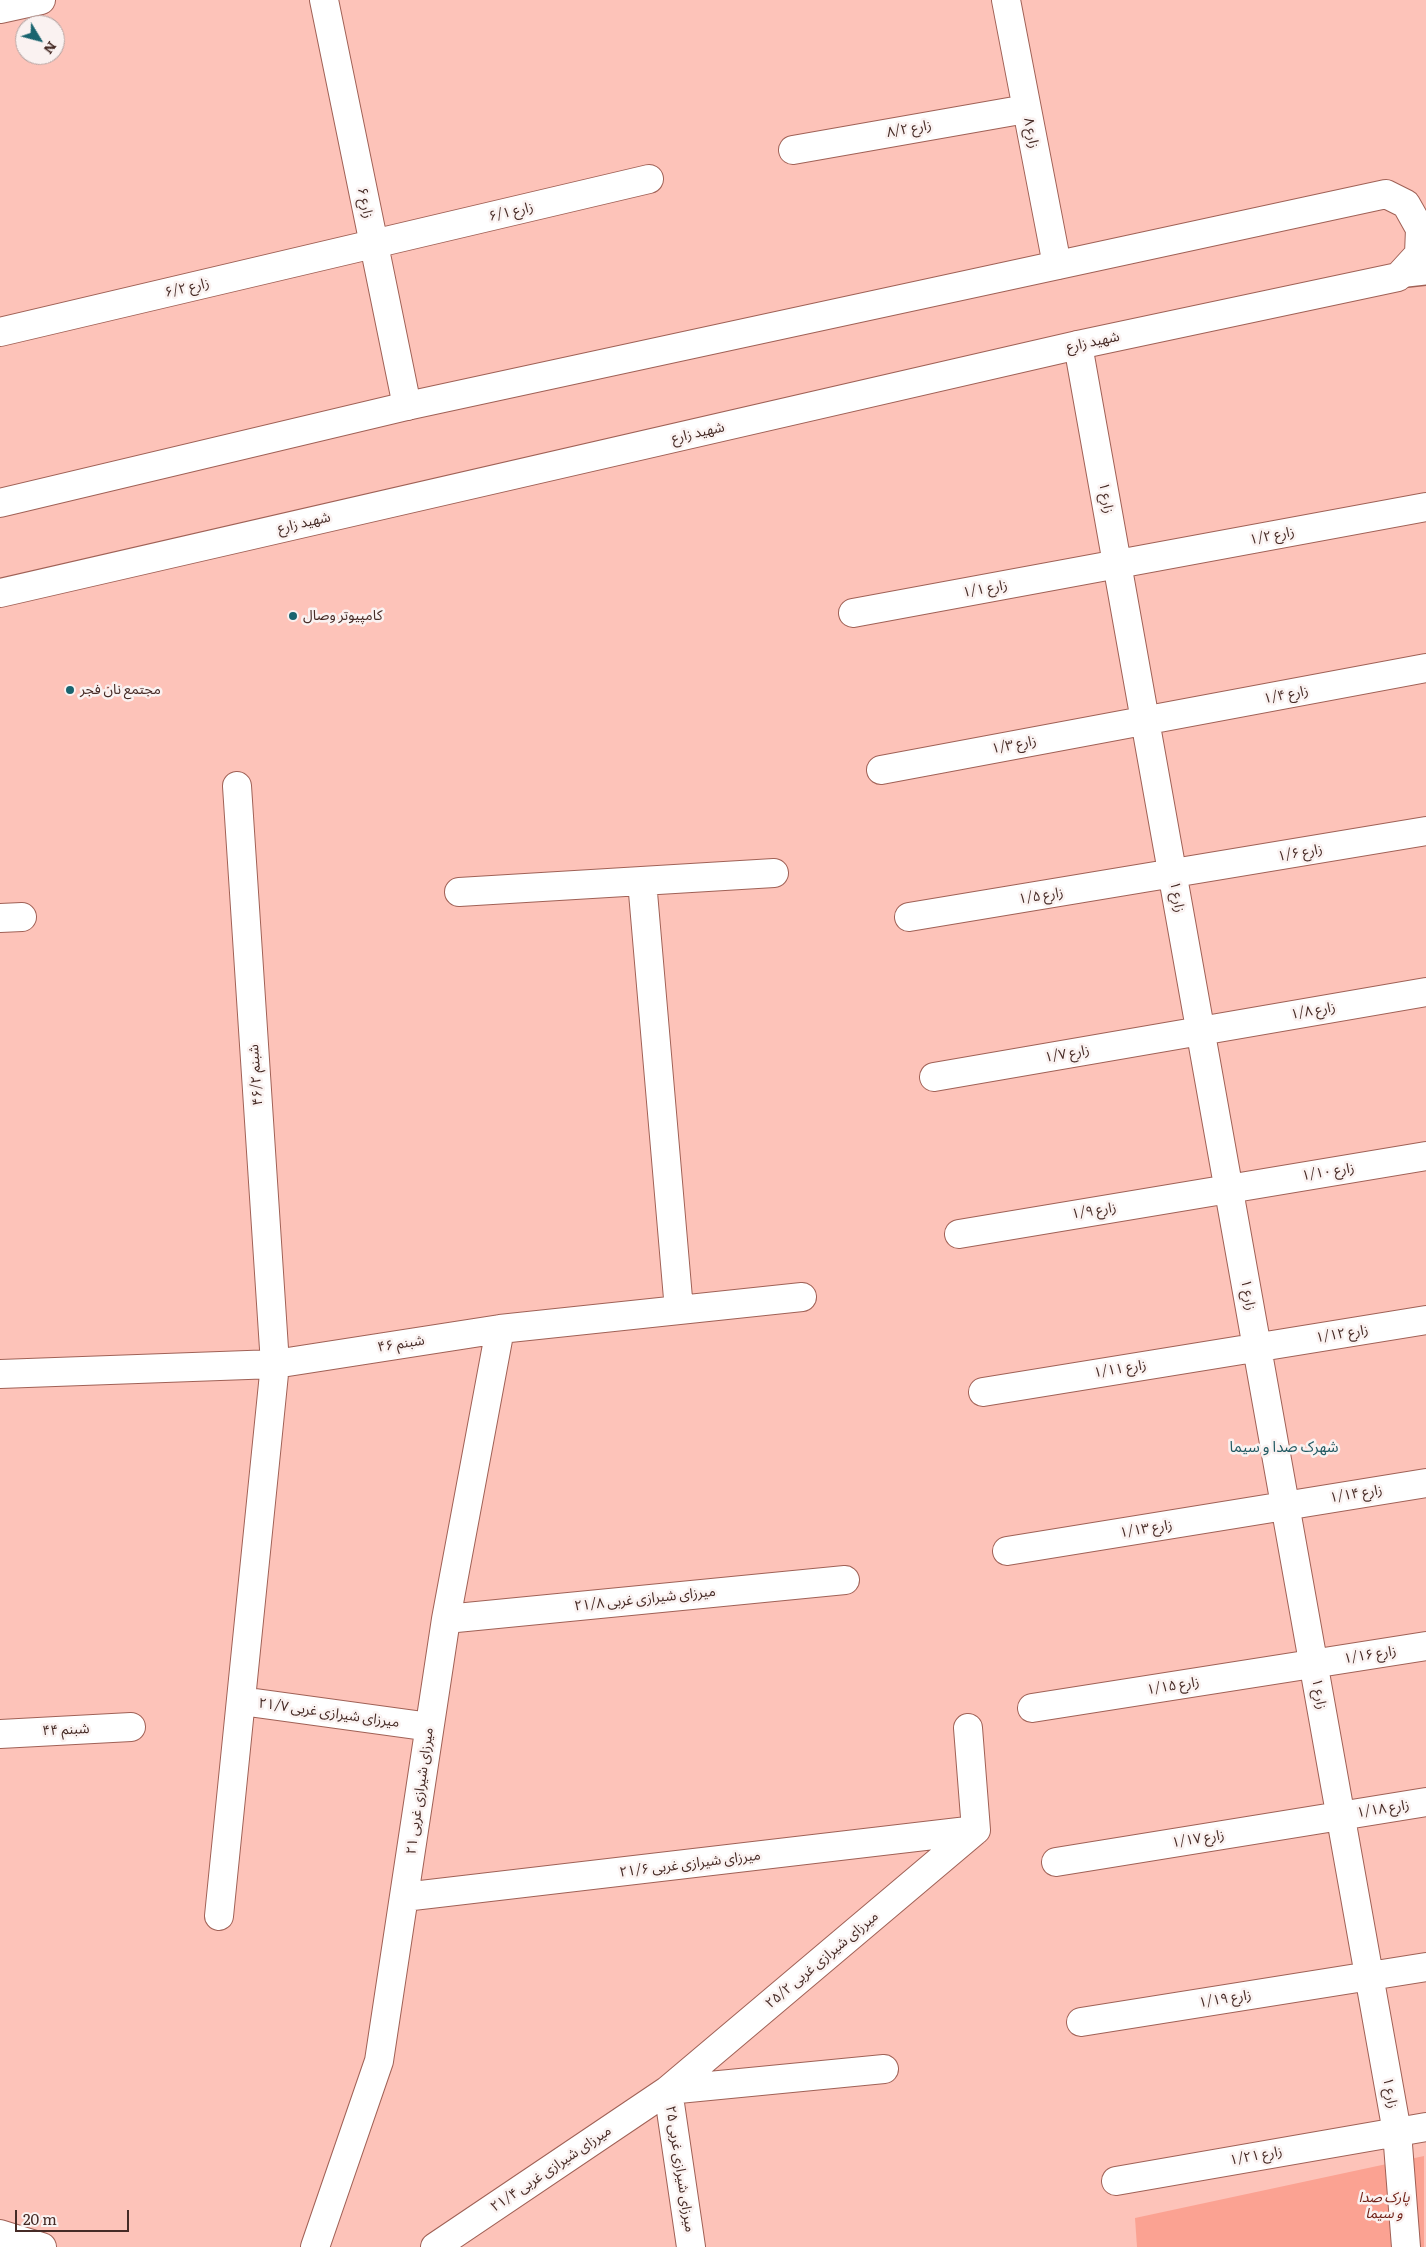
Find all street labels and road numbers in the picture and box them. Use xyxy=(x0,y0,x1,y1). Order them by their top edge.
street label: ۸ زارع xyxy=(1020,116,1042,150)
street label: ۸/۲ زارع xyxy=(885,117,933,141)
street label: ۶ زارع xyxy=(354,186,376,220)
street label: ۶/۱ زارع xyxy=(487,199,535,225)
street label: ۶/۲ زارع xyxy=(163,275,211,301)
street label: شهید زارع xyxy=(1065,328,1121,356)
street label: شهید زارع xyxy=(670,419,726,447)
street label: ۱ زارع xyxy=(1095,481,1117,515)
street label: شهید زارع xyxy=(276,509,332,537)
street label: ۱/۲ زارع xyxy=(1248,523,1296,549)
street label: ۱/۱ زارع xyxy=(961,577,1009,601)
street label: ۱/۴ زارع xyxy=(1262,682,1310,708)
street label: ۱/۳ زارع xyxy=(990,732,1038,758)
street label: ۱/۶ زارع xyxy=(1276,841,1324,865)
street label: ۱ زارع xyxy=(1166,880,1188,914)
street label: ۱/۵ زارع xyxy=(1017,884,1065,908)
street label: ۱/۸ زارع xyxy=(1289,999,1337,1023)
street label: ۱/۷ زارع xyxy=(1043,1042,1091,1066)
street label: ۴۶/۲ شبنم xyxy=(245,1044,267,1106)
street label: ۱/۱۰ زارع xyxy=(1300,1160,1356,1184)
street label: ۱/۹ زارع xyxy=(1070,1199,1118,1223)
street label: ۱ زارع xyxy=(1237,1278,1259,1312)
street label: ۱/۱۲ زارع xyxy=(1314,1322,1370,1346)
street label: ۴۶ شبنم xyxy=(376,1332,426,1356)
street label: ۱/۱۱ زارع xyxy=(1092,1357,1148,1381)
street label: ۱/۱۴ زارع xyxy=(1328,1482,1384,1506)
street label: ۱/۱۳ زارع xyxy=(1118,1517,1174,1541)
street label: ۲۱/۸ میرزای شیرازی غربی xyxy=(573,1583,717,1615)
street label: ۱/۱۶ زارع xyxy=(1342,1643,1398,1667)
street label: ۱/۱۵ زارع xyxy=(1145,1674,1201,1698)
street label: ۱ زارع xyxy=(1308,1677,1330,1711)
street label: ۲۱/۷ میرزای شیرازی غربی xyxy=(258,1695,400,1731)
street label: شبنم ۴۴ xyxy=(42,1720,90,1740)
street label: ۲۱ میرزای شیرازی غربی xyxy=(403,1726,437,1856)
street label: ۱/۱۸ زارع xyxy=(1355,1797,1411,1821)
street label: ۱/۱۷ زارع xyxy=(1170,1827,1226,1851)
street label: ۲۱/۶ میرزای شیرازی غربی xyxy=(618,1847,762,1881)
street label: ۲۵/۲ میرزای شیرازی غربی xyxy=(762,1908,882,2012)
street label: ۱/۱۹ زارع xyxy=(1197,1987,1253,2011)
street label: ۱ زارع xyxy=(1379,2076,1401,2110)
street label: ۲۵ میرزای شیرازی غربی xyxy=(662,2104,698,2234)
street label: ۲۱/۴ میرزای شیرازی غربی xyxy=(487,2122,615,2216)
street label: ۱/۲۱ زارع xyxy=(1228,2143,1284,2169)

